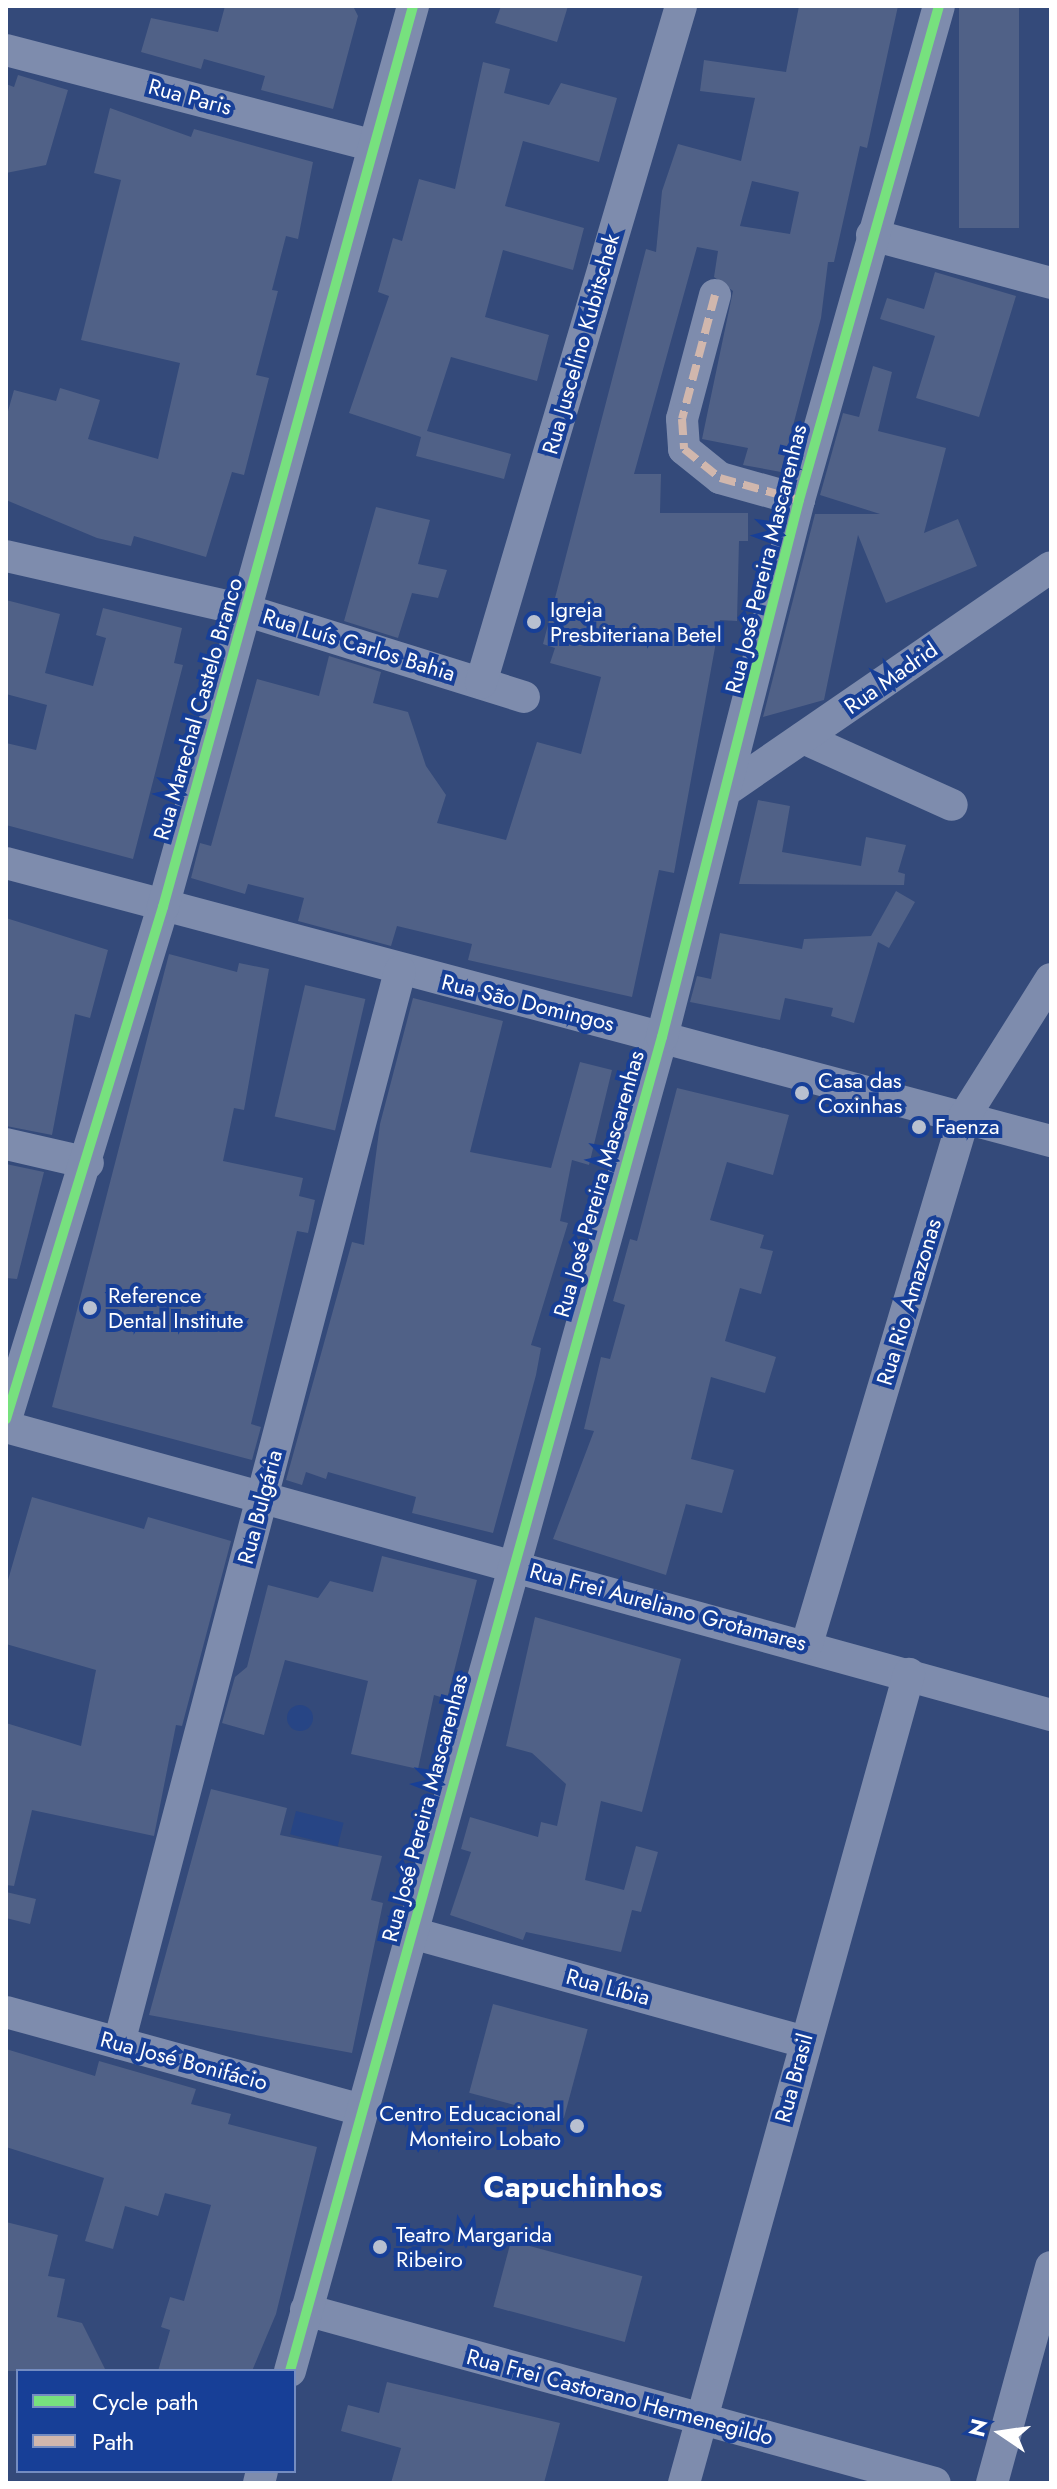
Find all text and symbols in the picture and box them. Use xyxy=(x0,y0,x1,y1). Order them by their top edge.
street label: Rua Paris xyxy=(145,73,235,121)
street label: Rua Juscelino Kubitschek xyxy=(537,231,625,457)
street label: Rua José Pereira Mascarenhas xyxy=(720,422,812,696)
street label: Rua Marechal Castelo Branco xyxy=(148,575,248,843)
place label: Igreja Presbiteriana Betel xyxy=(550,596,722,648)
street label: Rua Luís Carlos Bahia xyxy=(260,603,458,687)
marker: Igreja Presbiteriana Betel xyxy=(525,613,543,631)
street label: Rua Madrid xyxy=(839,636,943,720)
street label: Rua São Domingos xyxy=(439,969,617,1037)
street label: Rua José Pereira Mascarenhas xyxy=(548,1048,650,1320)
place label: Casa das Coxinhas xyxy=(818,1067,902,1118)
marker: Casa das Coxinhas xyxy=(793,1084,811,1102)
place label: Faenza xyxy=(935,1114,1000,1140)
marker: Faenza xyxy=(910,1118,928,1136)
street label: Rua Rio Amazonas xyxy=(871,1216,947,1388)
place label: Reference Dental Institute xyxy=(108,1282,244,1334)
marker: Reference Dental Institute xyxy=(79,1297,101,1319)
street label: Rua Bulgária xyxy=(232,1447,288,1567)
street label: Rua Frei Aureliano Grotamares xyxy=(527,1557,809,1657)
street label: Rua José Pereira Mascarenhas xyxy=(376,1671,474,1945)
street label: Rua Líbia xyxy=(563,1963,653,2011)
street label: Rua José Bonifácio xyxy=(98,2026,270,2096)
street label: Rua Brasil xyxy=(769,2031,819,2125)
place label: Centro Educacional Monteiro Lobato xyxy=(379,2100,561,2152)
marker: Centro Educacional Monteiro Lobato xyxy=(568,2117,586,2135)
district label: Capuchinhos xyxy=(484,2169,662,2205)
place label: Teatro Margarida Ribeiro xyxy=(396,2221,552,2272)
marker: Teatro Margarida Ribeiro xyxy=(371,2238,389,2256)
street label: Rua Frei Castorano Hermenegildo xyxy=(464,2343,776,2451)
legend xyxy=(16,2369,296,2473)
text: Cycle path xyxy=(92,2384,199,2419)
north arrow xyxy=(961,2393,1041,2473)
text: N xyxy=(960,2415,995,2440)
text: Path xyxy=(92,2424,134,2459)

